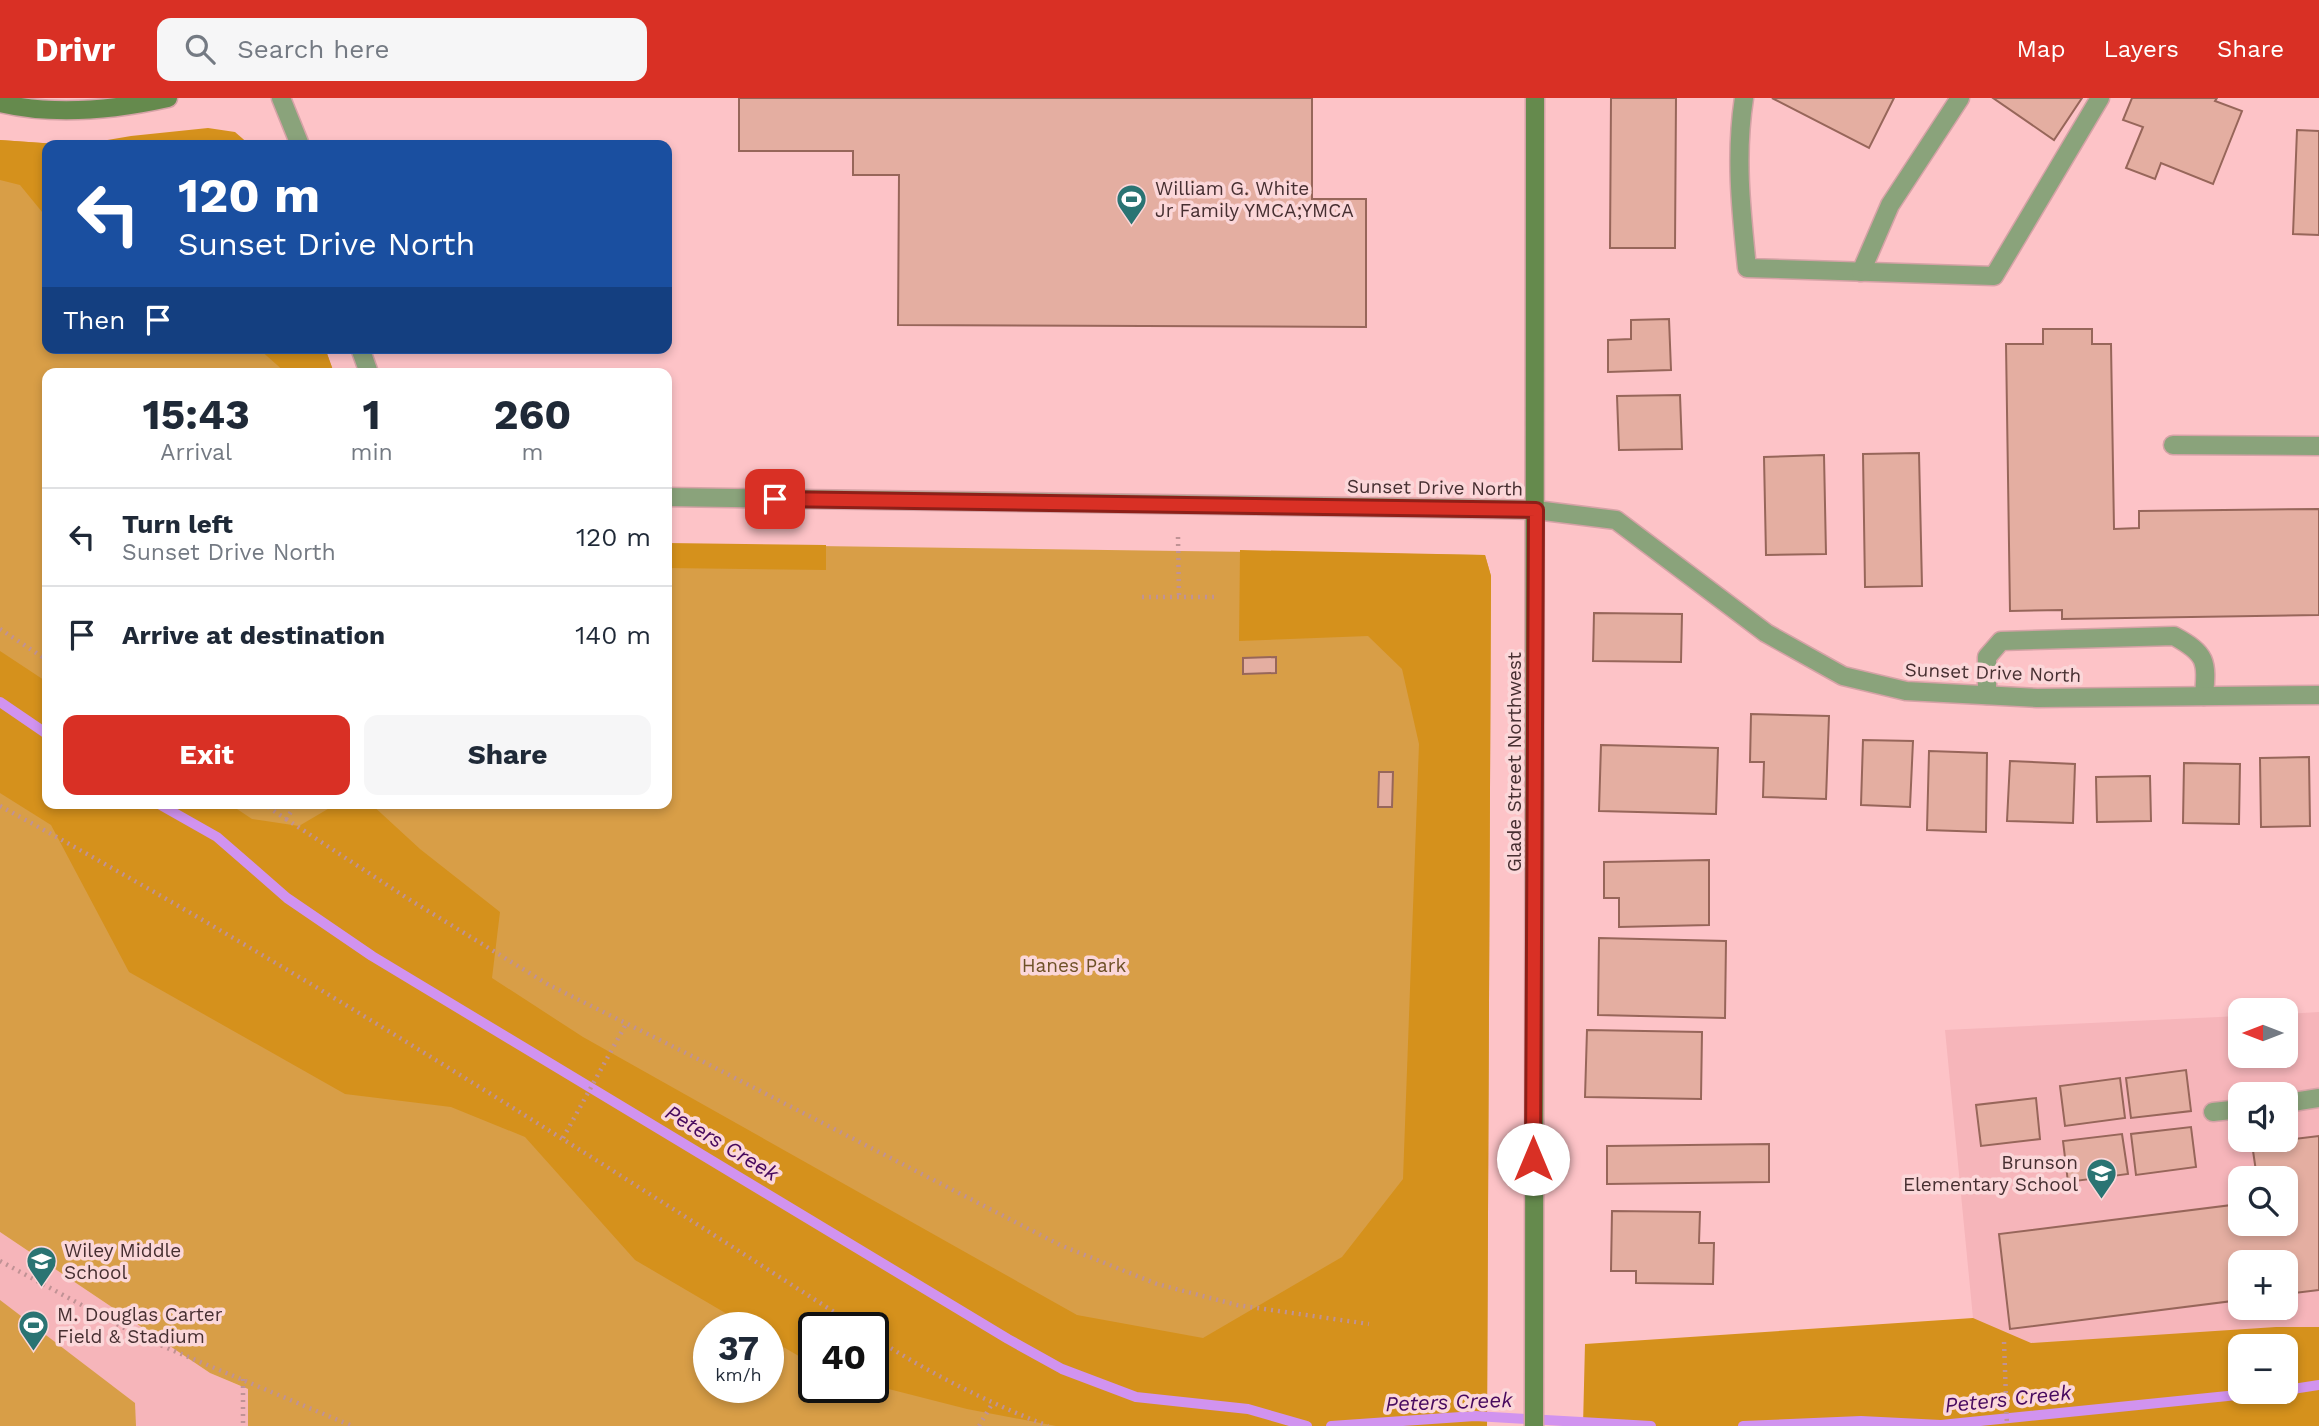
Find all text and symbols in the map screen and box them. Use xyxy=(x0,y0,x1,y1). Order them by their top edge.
search box xyxy=(157,18,647,81)
text: Drivr xyxy=(35,30,115,69)
icon: search xyxy=(181,30,219,68)
text: Search here xyxy=(237,34,390,64)
text: Map xyxy=(2017,35,2065,63)
text: Layers xyxy=(2103,35,2179,63)
text: Share xyxy=(2217,35,2284,63)
text: 120 m xyxy=(178,166,320,224)
icon: left xyxy=(63,168,154,259)
place label: William G. White Jr Family YMCA;YMCA xyxy=(1155,177,1354,222)
sports icon: William G. White Jr Family YMCA;YMCA xyxy=(1115,182,1149,226)
text: Sunset Drive North xyxy=(178,225,475,263)
icon: arrive xyxy=(139,301,177,339)
text: Then xyxy=(63,305,125,335)
text: 15:43 xyxy=(143,390,250,439)
text: 1 xyxy=(363,390,381,439)
text: 260 xyxy=(493,390,571,439)
text: Arrival xyxy=(160,439,232,466)
text: min xyxy=(351,439,393,466)
text: m xyxy=(521,439,543,466)
pin xyxy=(745,469,805,529)
street label: Sunset Drive North xyxy=(1347,474,1523,501)
icon: arrive xyxy=(756,480,794,518)
text: Turn left xyxy=(122,509,233,539)
icon: left xyxy=(63,518,101,556)
text: 120 m xyxy=(576,522,651,552)
text: Sunset Drive North xyxy=(122,539,336,566)
icon: arrive xyxy=(63,616,101,654)
text: Arrive at destination xyxy=(122,620,385,650)
text: 140 m xyxy=(575,620,651,650)
street label: Glade Street Northwest xyxy=(1503,652,1526,872)
street label: Sunset Drive North xyxy=(1904,658,2082,687)
button: Exit xyxy=(63,715,350,795)
button: Share xyxy=(364,715,651,795)
park label: Hanes Park xyxy=(1022,954,1127,977)
north arrow xyxy=(2228,998,2298,1068)
map controls xyxy=(2228,998,2298,1404)
button: sound xyxy=(2228,1082,2298,1152)
water label: Peters Creek xyxy=(661,1099,784,1186)
position arrow xyxy=(1496,1122,1570,1196)
place label: Brunson Elementary School xyxy=(1903,1151,2078,1196)
school or university icon: Brunson Elementary School xyxy=(2084,1156,2118,1200)
button: search xyxy=(2228,1166,2298,1236)
place label: Wiley Middle School xyxy=(64,1239,181,1284)
school or university icon: Wiley Middle School xyxy=(24,1244,58,1288)
button: + xyxy=(2228,1250,2298,1320)
place label: M. Douglas Carter Field & Stadium xyxy=(57,1303,223,1348)
sports icon: M. Douglas Carter Field & Stadium xyxy=(17,1308,51,1352)
speed limit sign: 40 xyxy=(798,1312,889,1403)
text: 37 xyxy=(718,1327,759,1369)
button: − xyxy=(2228,1334,2298,1404)
text: km/h xyxy=(715,1364,762,1385)
water label: Peters Creek xyxy=(1943,1379,2073,1418)
water label: Peters Creek xyxy=(1385,1387,1514,1416)

